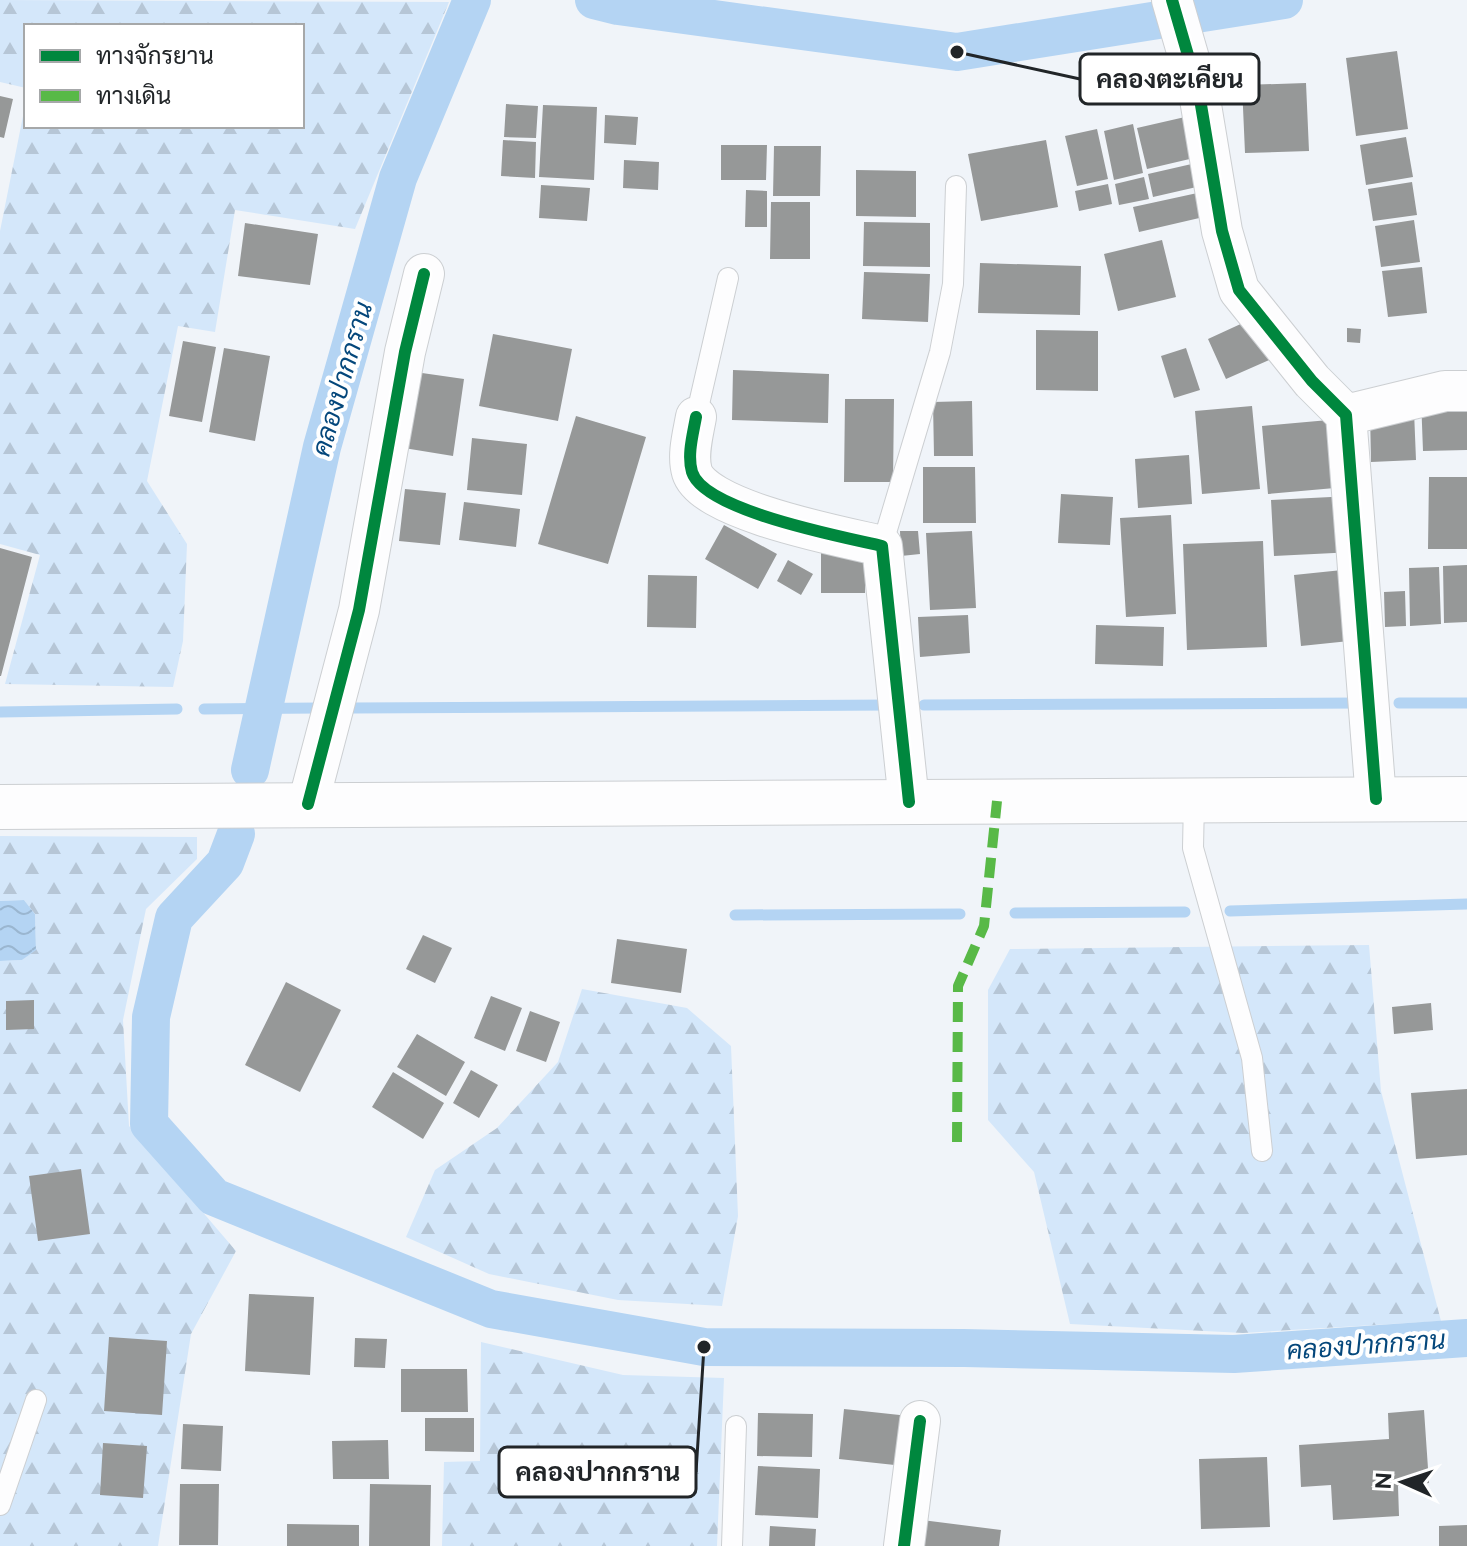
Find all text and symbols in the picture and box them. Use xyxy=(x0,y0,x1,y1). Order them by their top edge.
legend xyxy=(24,24,304,128)
text: ทางจักรยาน xyxy=(96,41,214,70)
callout: คลองตะเคียน xyxy=(1080,54,1259,104)
text: คลองตะเคียน xyxy=(1096,63,1244,95)
text: ทางเดิน xyxy=(96,81,171,110)
water label: คลองปากกราน xyxy=(305,298,379,460)
water label: คลองปากกราน xyxy=(1285,1323,1447,1367)
north arrow xyxy=(1363,1442,1443,1522)
callout: คลองปากกราน xyxy=(499,1447,696,1497)
text: คลองปากกราน xyxy=(516,1456,680,1488)
text: N xyxy=(1370,1472,1397,1490)

